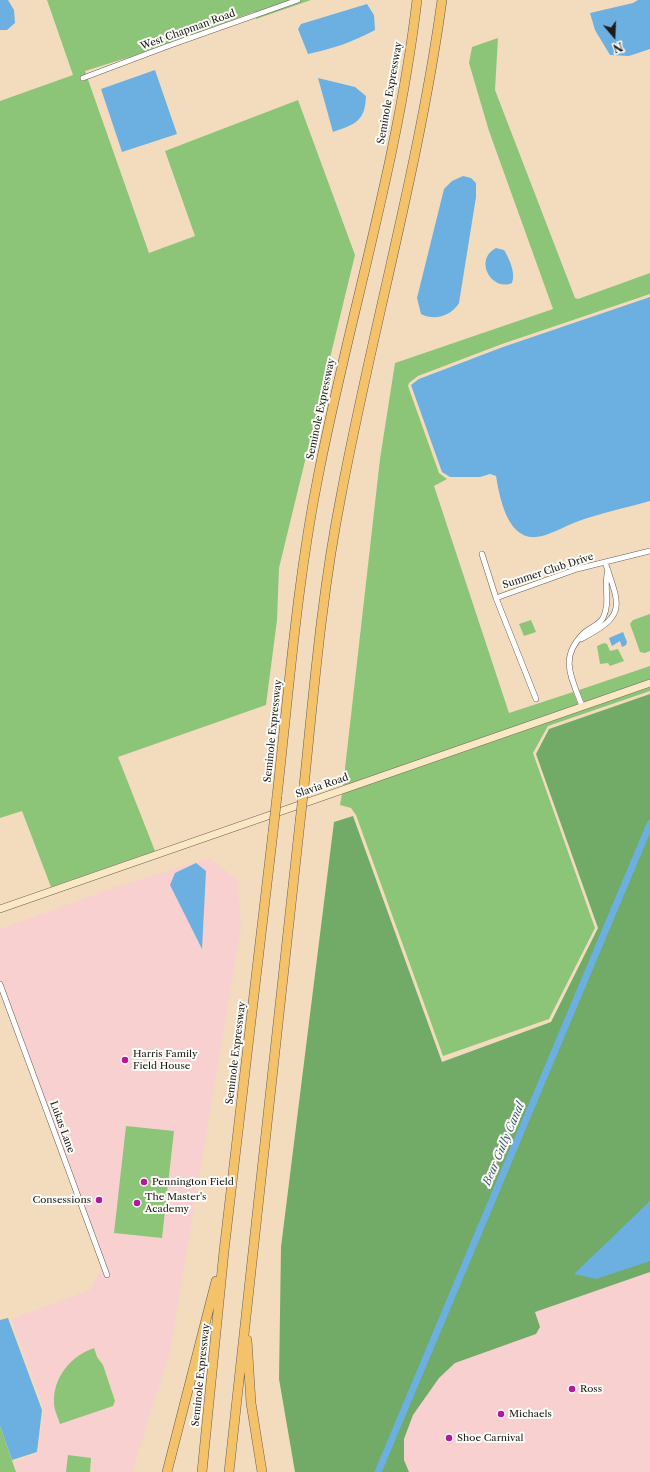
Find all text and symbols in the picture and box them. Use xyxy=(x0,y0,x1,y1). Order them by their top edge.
street label: West Chapman Road xyxy=(139,7,237,53)
north arrow xyxy=(594,16,634,56)
text: N xyxy=(611,39,625,56)
street label: Seminole Expressway xyxy=(375,41,405,145)
street label: Seminole Expressway xyxy=(304,357,338,461)
street label: Summer Club Drive xyxy=(501,551,595,591)
street label: Seminole Expressway xyxy=(262,679,284,783)
street label: Slavia Road xyxy=(294,771,350,801)
street label: Seminole Expressway xyxy=(224,1001,248,1105)
place label: Harris Family Field House xyxy=(133,1048,197,1072)
marker: Harris Family Field House xyxy=(120,1055,130,1065)
street label: Lukas Lane xyxy=(47,1099,77,1155)
water label: Bear Gully Canal xyxy=(481,1101,527,1187)
place label: Pennington Field xyxy=(152,1176,234,1188)
marker: Pennington Field xyxy=(139,1177,149,1187)
place label: The Master's Academy xyxy=(145,1191,206,1214)
place label: Consessions xyxy=(32,1194,91,1206)
marker: Consessions xyxy=(94,1195,104,1205)
marker: The Master's Academy xyxy=(132,1198,142,1208)
street label: Seminole Expressway xyxy=(190,1323,212,1427)
place label: Ross xyxy=(580,1383,602,1395)
marker: Ross xyxy=(567,1384,577,1394)
place label: Michaels xyxy=(509,1408,552,1420)
marker: Michaels xyxy=(496,1409,506,1419)
place label: Shoe Carnival xyxy=(457,1432,523,1444)
marker: Shoe Carnival xyxy=(444,1433,454,1443)

